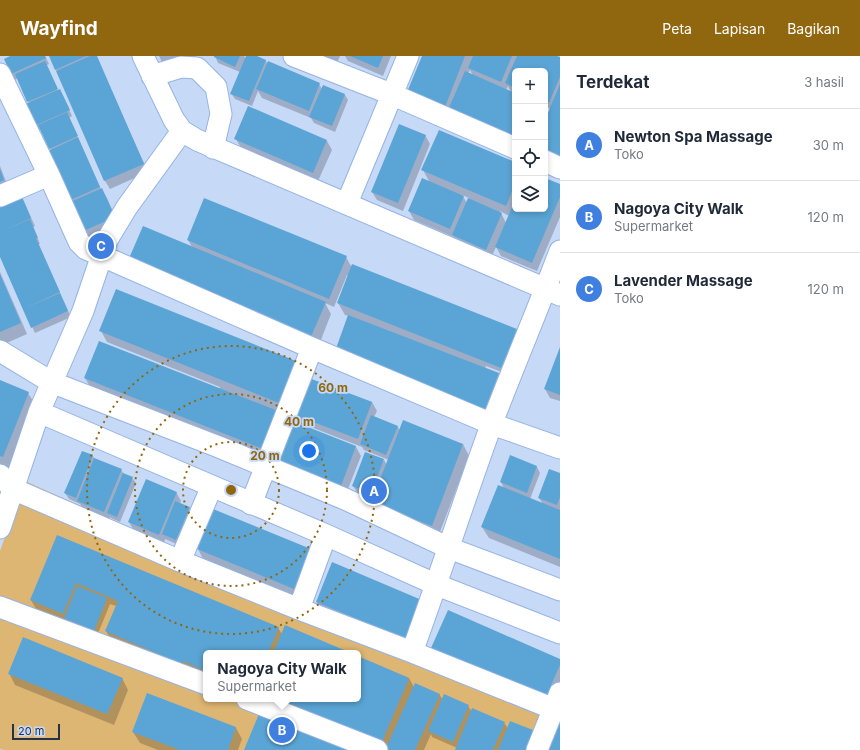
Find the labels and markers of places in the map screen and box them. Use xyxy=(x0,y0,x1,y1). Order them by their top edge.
pin: C xyxy=(88,231,114,261)
pin: A xyxy=(361,476,387,506)
centre of rings xyxy=(224,483,238,497)
pin: B xyxy=(269,715,295,745)

